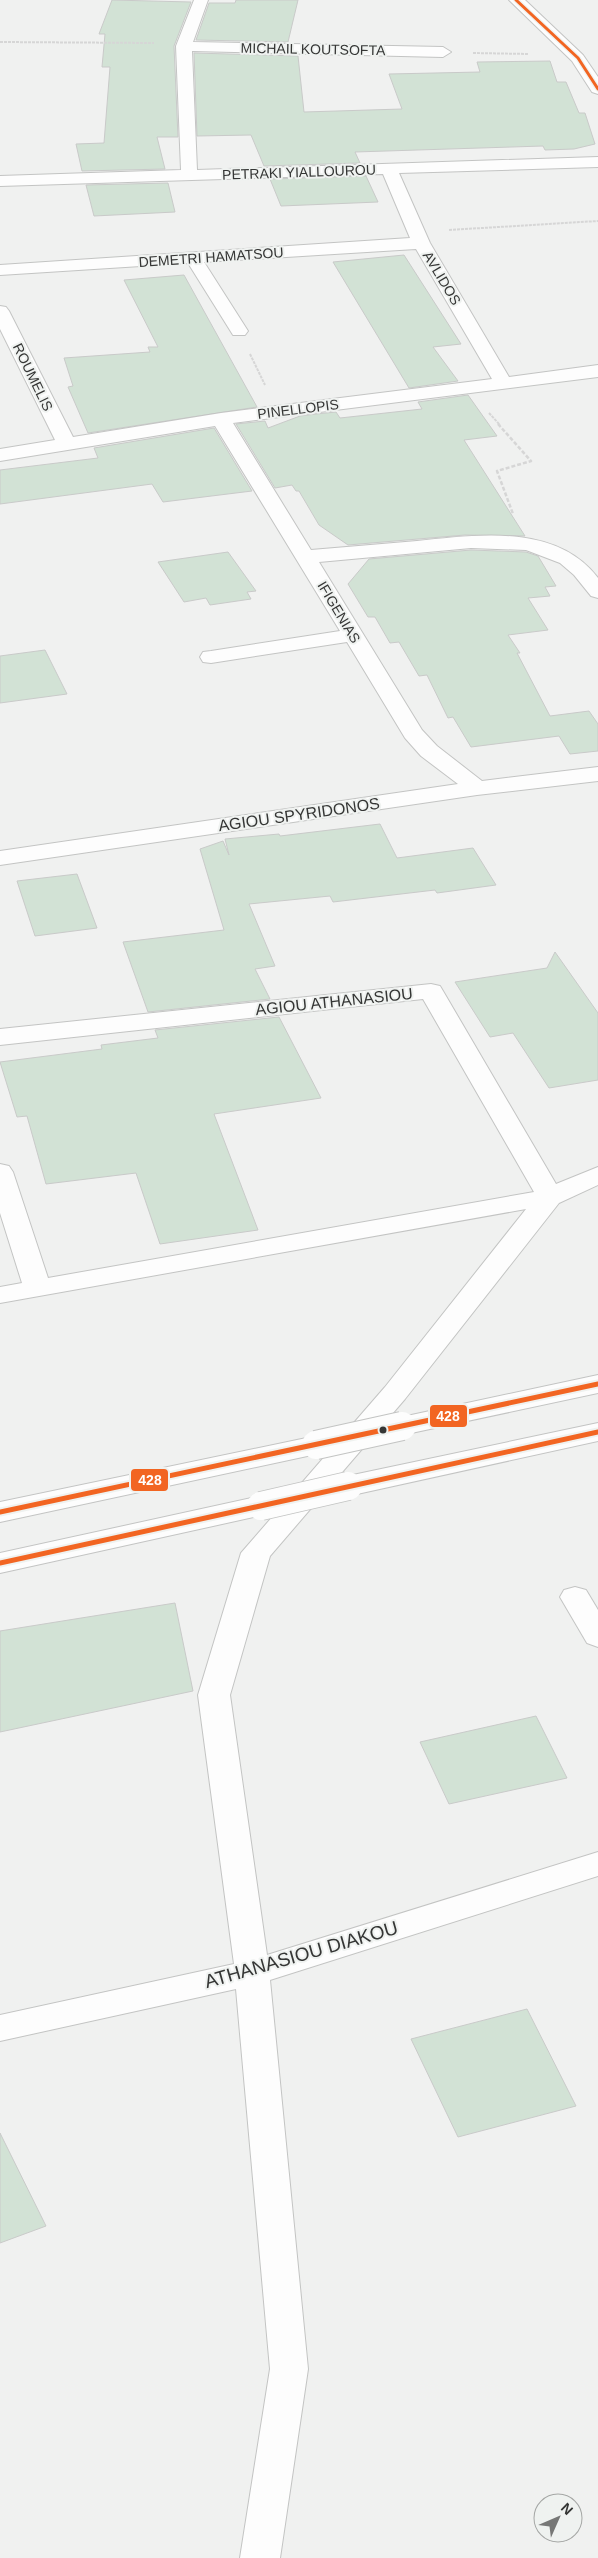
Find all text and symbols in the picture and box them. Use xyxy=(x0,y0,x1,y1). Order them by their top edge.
street label: MICHAIL KOUTSOFTA xyxy=(241,40,386,58)
street label: PETRAKI YIALLOUROU xyxy=(222,161,376,183)
street label: DEMETRI HAMATSOU xyxy=(138,244,284,270)
street label: AVLIDOS xyxy=(420,248,464,308)
street label: ROUMELIS xyxy=(10,341,56,413)
street label: PINELLOPIS xyxy=(256,396,340,422)
street label: IFIGENIAS xyxy=(314,578,364,646)
street label: AGIOU SPYRIDONOS xyxy=(217,795,381,834)
street label: AGIOU ATHANASIOU xyxy=(255,985,413,1018)
line badge: 428 xyxy=(429,1404,468,1428)
text: 428 xyxy=(436,1408,460,1424)
unlabelled marker xyxy=(378,1425,388,1435)
line badge: 428 xyxy=(130,1468,169,1492)
text: 428 xyxy=(138,1472,162,1488)
street label: ATHANASIOU DIAKOU xyxy=(202,1917,400,1992)
north arrow xyxy=(533,2493,583,2543)
text: N xyxy=(558,2500,576,2518)

